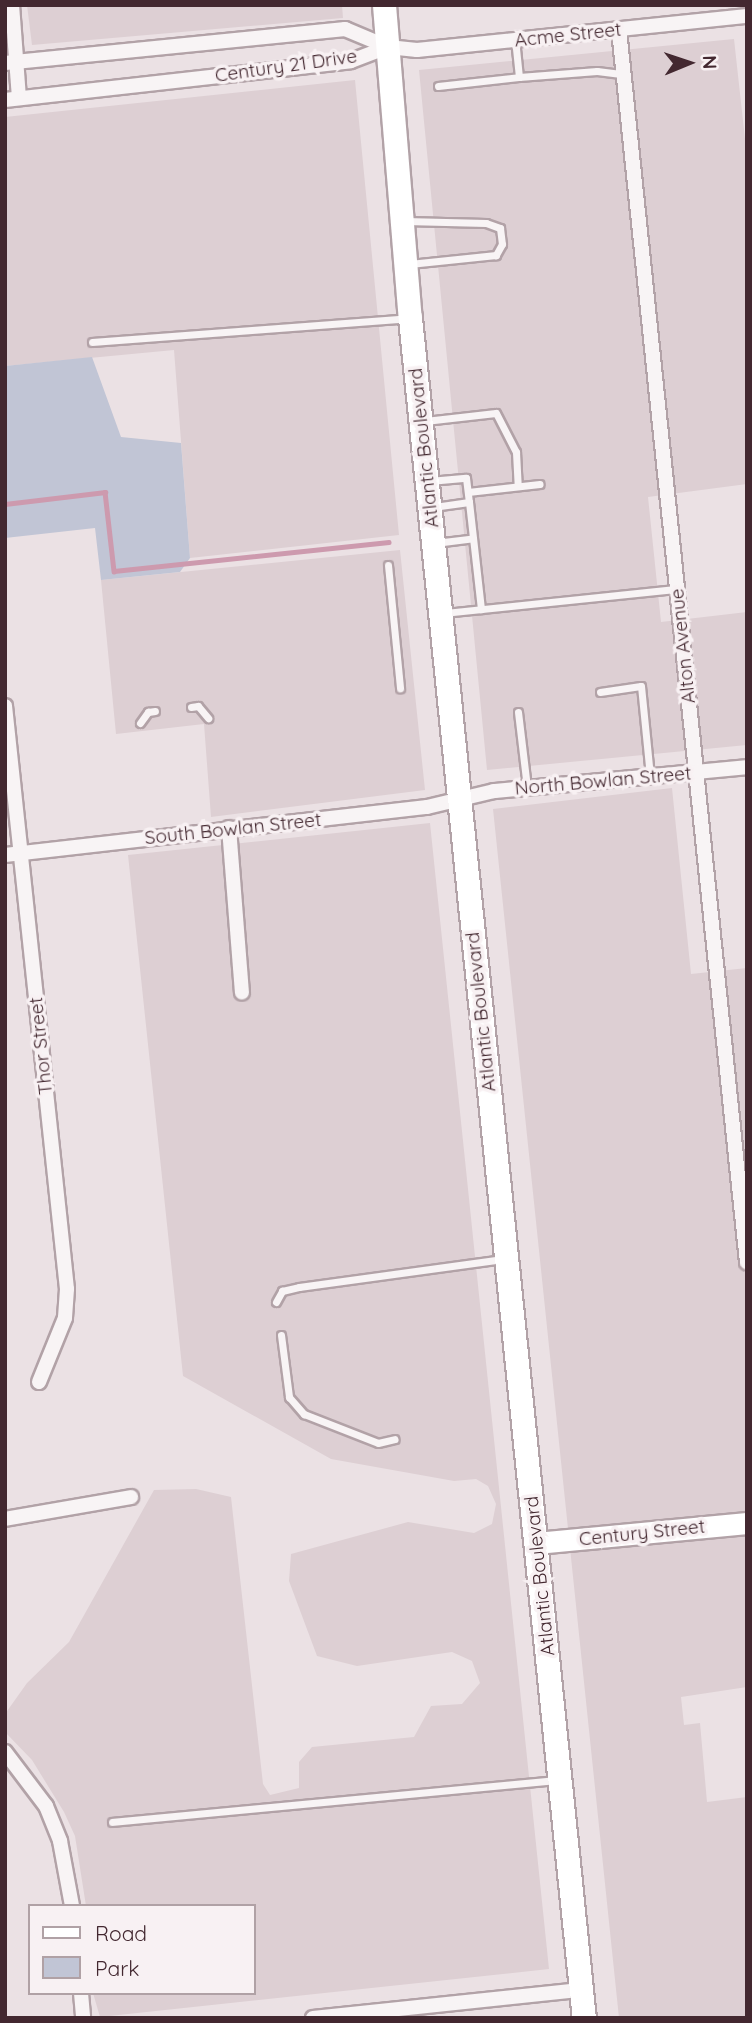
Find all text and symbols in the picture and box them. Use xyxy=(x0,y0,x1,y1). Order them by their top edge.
street label: Acme Street xyxy=(513,18,623,52)
north arrow xyxy=(654,28,724,98)
street label: Century 21 Drive xyxy=(214,45,358,87)
text: N xyxy=(698,55,722,70)
street label: Atlantic Boulevard xyxy=(404,367,444,529)
street label: Alton Avenue xyxy=(666,587,700,705)
street label: North Bowlan Street xyxy=(514,762,692,800)
street label: South Bowlan Street xyxy=(144,808,322,850)
street label: Atlantic Boulevard xyxy=(461,931,501,1093)
street label: Thor Street xyxy=(25,996,57,1096)
street label: Atlantic Boulevard xyxy=(520,1495,560,1657)
street label: Century Street xyxy=(578,1515,706,1551)
legend xyxy=(28,1904,256,1995)
text: Road xyxy=(95,1920,147,1946)
text: Park xyxy=(95,1955,139,1981)

